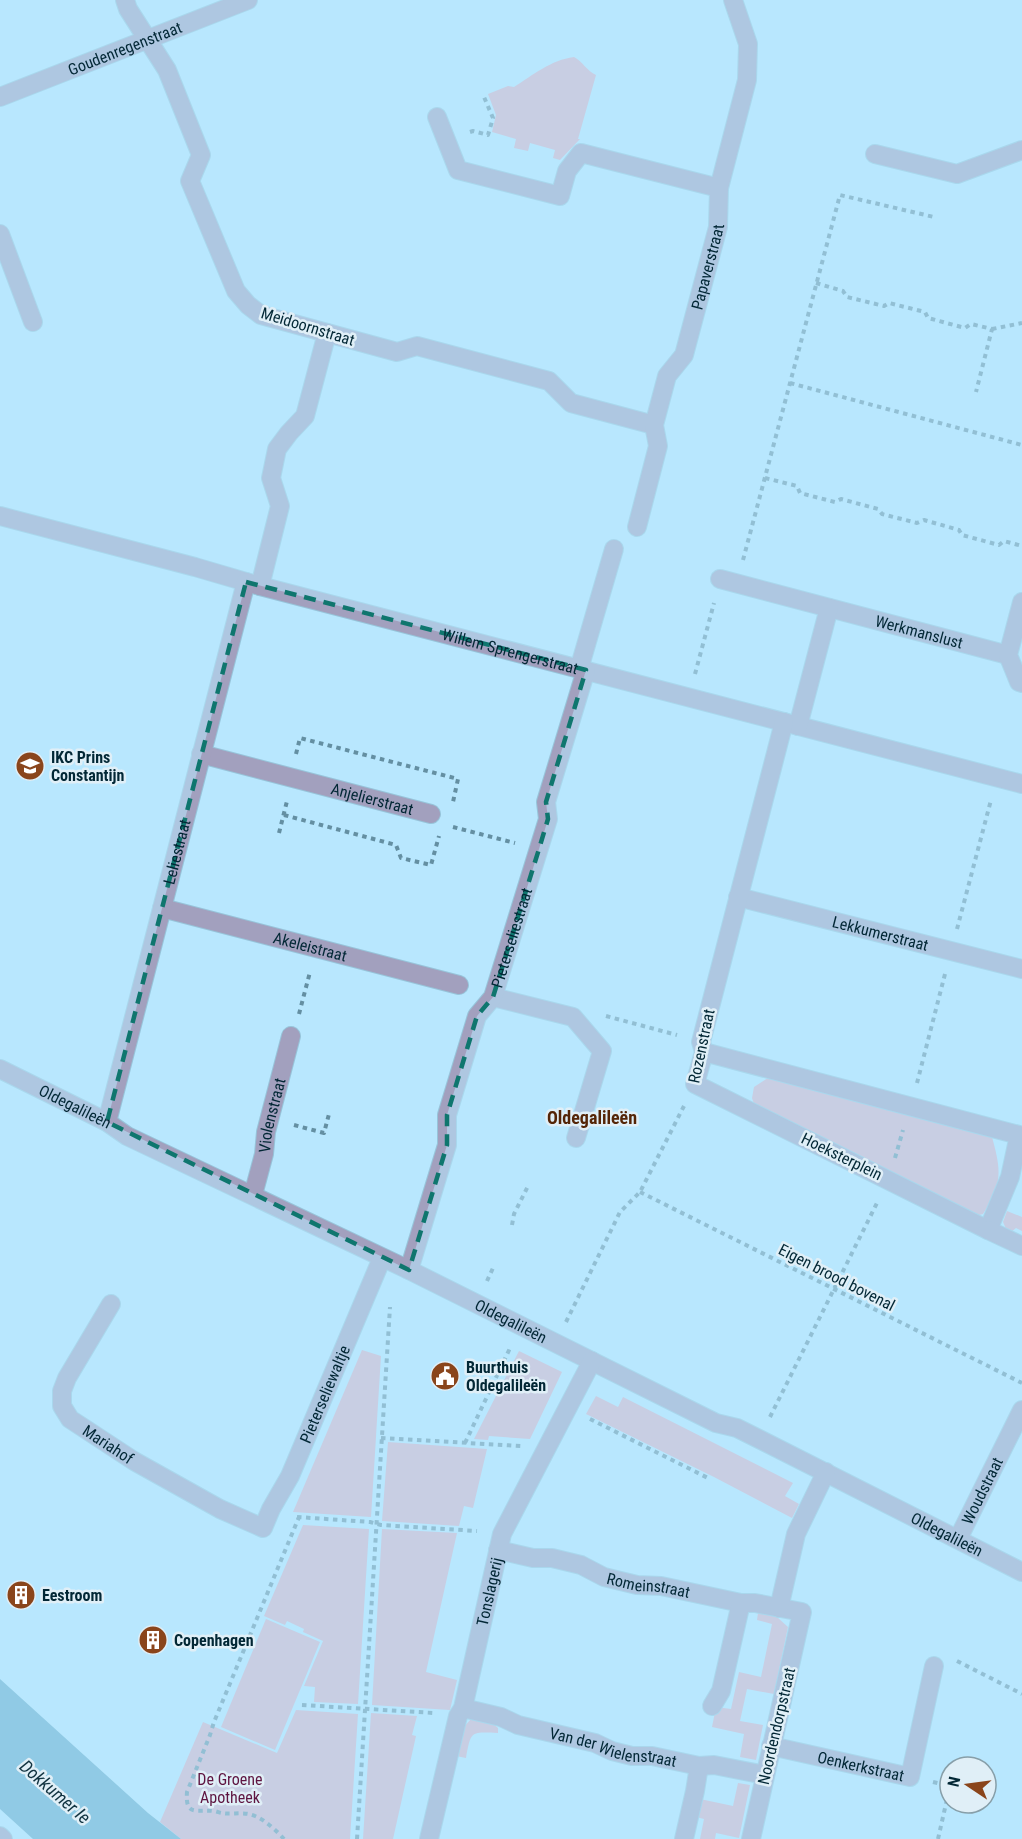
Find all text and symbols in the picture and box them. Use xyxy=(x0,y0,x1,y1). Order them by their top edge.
street label: Goudenregenstraat xyxy=(65,18,185,79)
street label: Papaverstraat xyxy=(687,224,728,312)
street label: Meidoornstraat xyxy=(259,303,357,350)
street label: Werkmanslust xyxy=(873,611,965,653)
street label: Willem Sprengerstraat xyxy=(440,625,580,678)
place label: IKC Prins Constantijn xyxy=(51,748,124,785)
school or university icon: IKC Prins Constantijn xyxy=(14,750,46,782)
street label: Anjelierstraat xyxy=(329,779,416,819)
street label: Leliestraat xyxy=(160,817,195,887)
street label: Pieterseliestraat xyxy=(487,885,536,990)
street label: Lekkumerstraat xyxy=(830,912,931,955)
street label: Akeleistraat xyxy=(271,928,349,966)
street label: Rozenstraat xyxy=(684,1007,719,1085)
street label: Violenstraat xyxy=(255,1076,290,1153)
street label: Oldegalileën xyxy=(36,1081,114,1133)
district label: Oldegalileën xyxy=(547,1107,637,1128)
street label: Hoeksterplein xyxy=(798,1129,885,1184)
street label: Eigen brood bovenal xyxy=(775,1240,898,1315)
street label: Oldegalileën xyxy=(472,1295,550,1347)
street label: Pieterseliewaltje xyxy=(296,1342,354,1446)
place label: Buurthuis Oldegalileën xyxy=(466,1358,546,1395)
public building icon: Buurthuis Oldegalileën xyxy=(429,1360,461,1392)
street label: Mariahof xyxy=(79,1421,137,1468)
street label: Woudstraat xyxy=(958,1454,1007,1527)
street label: Oldegalileën xyxy=(908,1508,986,1561)
street label: Tonslagerij xyxy=(473,1556,506,1628)
street label: Romeinstraat xyxy=(605,1569,692,1602)
building icon: Eestroom xyxy=(5,1579,37,1611)
place label: Eestroom xyxy=(42,1586,102,1605)
building icon: Copenhagen xyxy=(137,1624,169,1656)
place label: Copenhagen xyxy=(174,1631,254,1650)
street label: Noordendorpstraat xyxy=(754,1666,799,1786)
street label: Van der Wielenstraat xyxy=(548,1724,679,1771)
street label: Oenkerkstraat xyxy=(816,1748,906,1785)
water label: Dokkumer Ie xyxy=(16,1755,95,1828)
north arrow xyxy=(938,1755,998,1815)
park label: De Groene Apotheek xyxy=(197,1770,263,1807)
text: N xyxy=(944,1775,964,1789)

